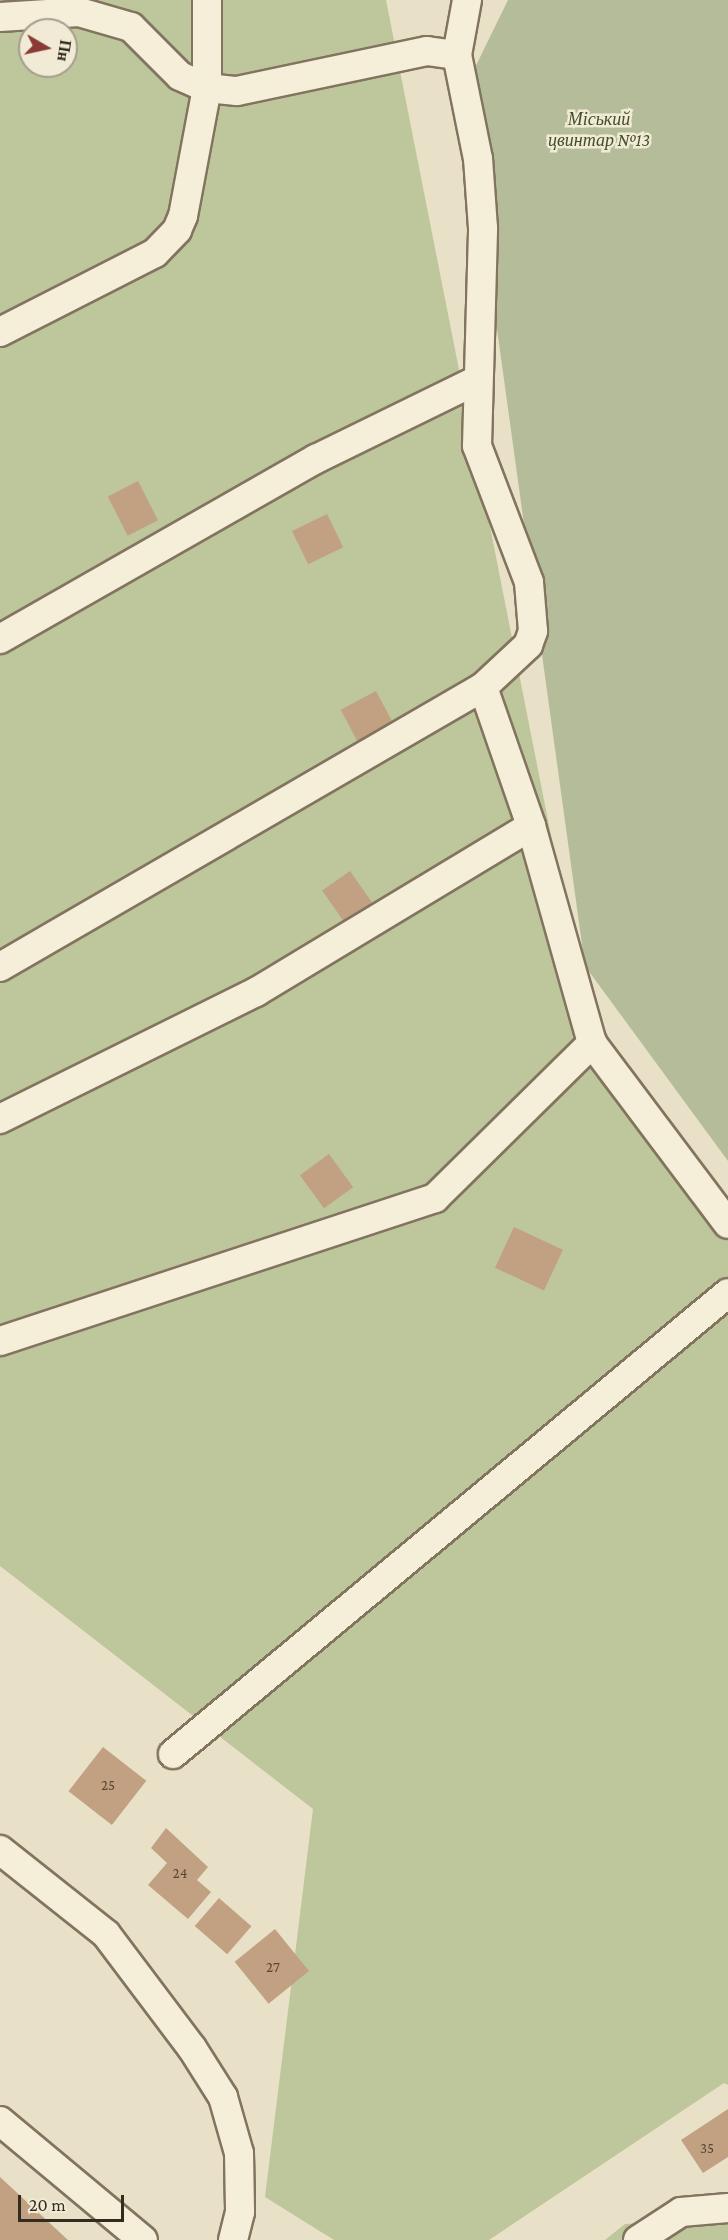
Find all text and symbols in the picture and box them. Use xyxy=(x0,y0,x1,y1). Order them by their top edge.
north arrow xyxy=(18,18,78,78)
text: Пн xyxy=(54,39,74,63)
park label: Міський цвинтар №13 xyxy=(548,109,650,152)
house number: 25 xyxy=(101,1777,115,1795)
house number: 24 xyxy=(173,1865,187,1883)
house number: 27 xyxy=(266,1959,280,1977)
house number: 35 xyxy=(700,2140,714,2158)
scale bar xyxy=(21,2183,128,2221)
text: 20 m xyxy=(29,2195,66,2215)

